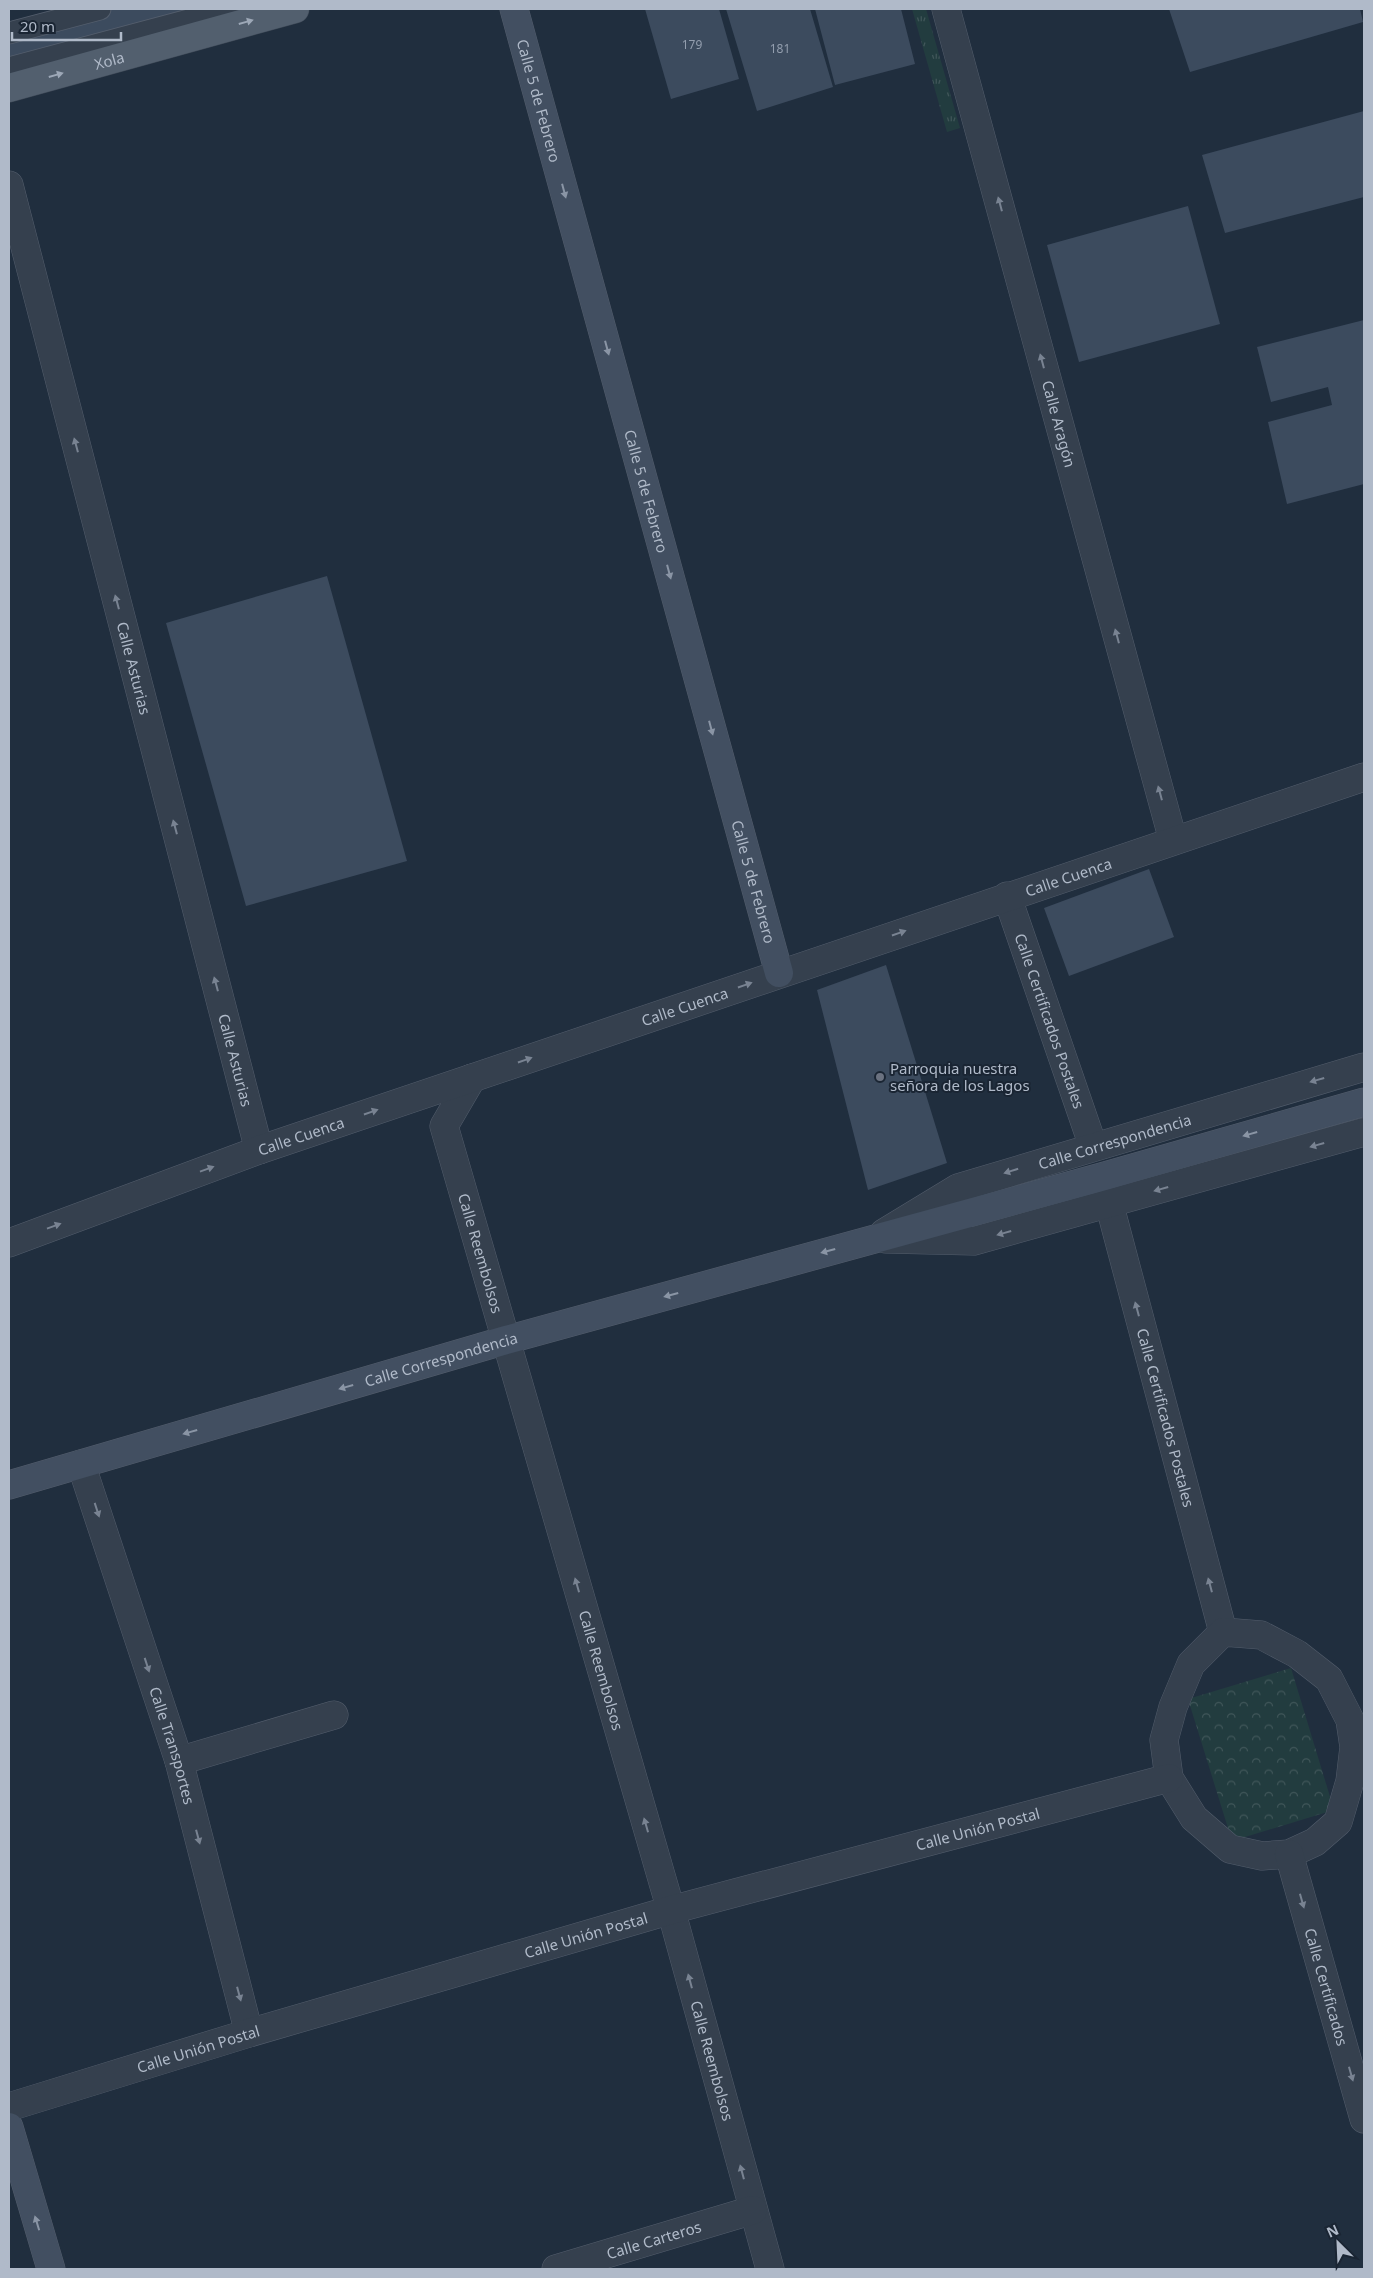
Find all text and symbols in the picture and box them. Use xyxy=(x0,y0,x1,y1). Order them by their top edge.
scale bar xyxy=(12,10,121,42)
text: 20 m xyxy=(20,16,55,36)
one-way arrow xyxy=(239,18,254,26)
house number: 179 xyxy=(682,36,702,53)
street label: Calle 5 de Febrero xyxy=(513,37,566,164)
house number: 181 xyxy=(770,40,790,57)
street label: Xola xyxy=(92,47,126,74)
one-way arrow xyxy=(48,71,63,79)
one-way arrow xyxy=(560,183,568,198)
one-way arrow xyxy=(995,197,1003,212)
one-way arrow xyxy=(603,340,611,355)
one-way arrow xyxy=(1038,354,1046,369)
street label: Calle Aragón xyxy=(1038,378,1081,470)
street label: Calle 5 de Febrero xyxy=(620,427,673,555)
one-way arrow xyxy=(72,437,80,452)
one-way arrow xyxy=(665,564,673,579)
one-way arrow xyxy=(113,595,121,610)
street label: Calle Asturias xyxy=(113,619,156,717)
one-way arrow xyxy=(1113,629,1121,644)
one-way arrow xyxy=(708,721,716,736)
one-way arrow xyxy=(1156,785,1164,800)
street label: Calle 5 de Febrero xyxy=(727,818,780,946)
one-way arrow xyxy=(171,820,179,835)
street label: Calle Cuenca xyxy=(1022,853,1114,901)
one-way arrow xyxy=(892,928,907,936)
street label: Calle Certificados Postales xyxy=(1011,930,1089,1111)
one-way arrow xyxy=(212,977,220,992)
one-way arrow xyxy=(738,981,753,989)
street label: Calle Cuenca xyxy=(639,982,731,1030)
street label: Calle Asturias xyxy=(214,1012,257,1109)
one-way arrow xyxy=(518,1055,533,1063)
place label: Parroquia nuestra señora de los Lagos xyxy=(890,1058,1030,1095)
marker: Parroquia nuestra señora de los Lagos xyxy=(874,1071,886,1083)
one-way arrow xyxy=(1310,1077,1325,1085)
one-way arrow xyxy=(364,1108,379,1116)
street label: Calle Correspondencia xyxy=(1036,1109,1193,1174)
street label: Calle Cuenca xyxy=(255,1112,347,1160)
one-way arrow xyxy=(1242,1131,1257,1139)
one-way arrow xyxy=(1310,1142,1325,1150)
one-way arrow xyxy=(200,1165,215,1173)
one-way arrow xyxy=(1003,1168,1018,1176)
one-way arrow xyxy=(1153,1185,1168,1193)
street label: Calle Reembolsos xyxy=(454,1191,508,1316)
one-way arrow xyxy=(47,1222,62,1229)
one-way arrow xyxy=(997,1229,1012,1237)
one-way arrow xyxy=(820,1248,835,1256)
one-way arrow xyxy=(664,1291,679,1299)
one-way arrow xyxy=(1133,1302,1141,1317)
street label: Calle Certificados Postales xyxy=(1133,1326,1199,1509)
street label: Calle Correspondencia xyxy=(362,1327,520,1391)
one-way arrow xyxy=(339,1383,354,1391)
one-way arrow xyxy=(183,1429,198,1437)
one-way arrow xyxy=(93,1503,101,1518)
one-way arrow xyxy=(572,1577,580,1592)
one-way arrow xyxy=(1206,1577,1214,1592)
street label: Calle Reembolsos xyxy=(575,1608,628,1732)
one-way arrow xyxy=(144,1657,151,1672)
street label: Calle Transportes xyxy=(145,1684,200,1806)
street label: Calle Unión Postal xyxy=(914,1803,1042,1855)
one-way arrow xyxy=(642,1817,650,1832)
one-way arrow xyxy=(195,1830,203,1845)
one-way arrow xyxy=(1299,1893,1307,1908)
street label: Calle Unión Postal xyxy=(522,1907,650,1962)
street label: Calle Certificados xyxy=(1300,1926,1353,2048)
one-way arrow xyxy=(686,1974,694,1989)
one-way arrow xyxy=(235,1987,243,2002)
street label: Calle Reembolsos xyxy=(686,1998,739,2123)
street label: Calle Unión Postal xyxy=(134,2020,262,2077)
one-way arrow xyxy=(1348,2066,1356,2081)
one-way arrow xyxy=(738,2164,746,2179)
one-way arrow xyxy=(33,2215,41,2230)
street label: Calle Carteros xyxy=(604,2216,704,2263)
north arrow xyxy=(1313,2218,1363,2268)
text: N xyxy=(1323,2220,1342,2242)

